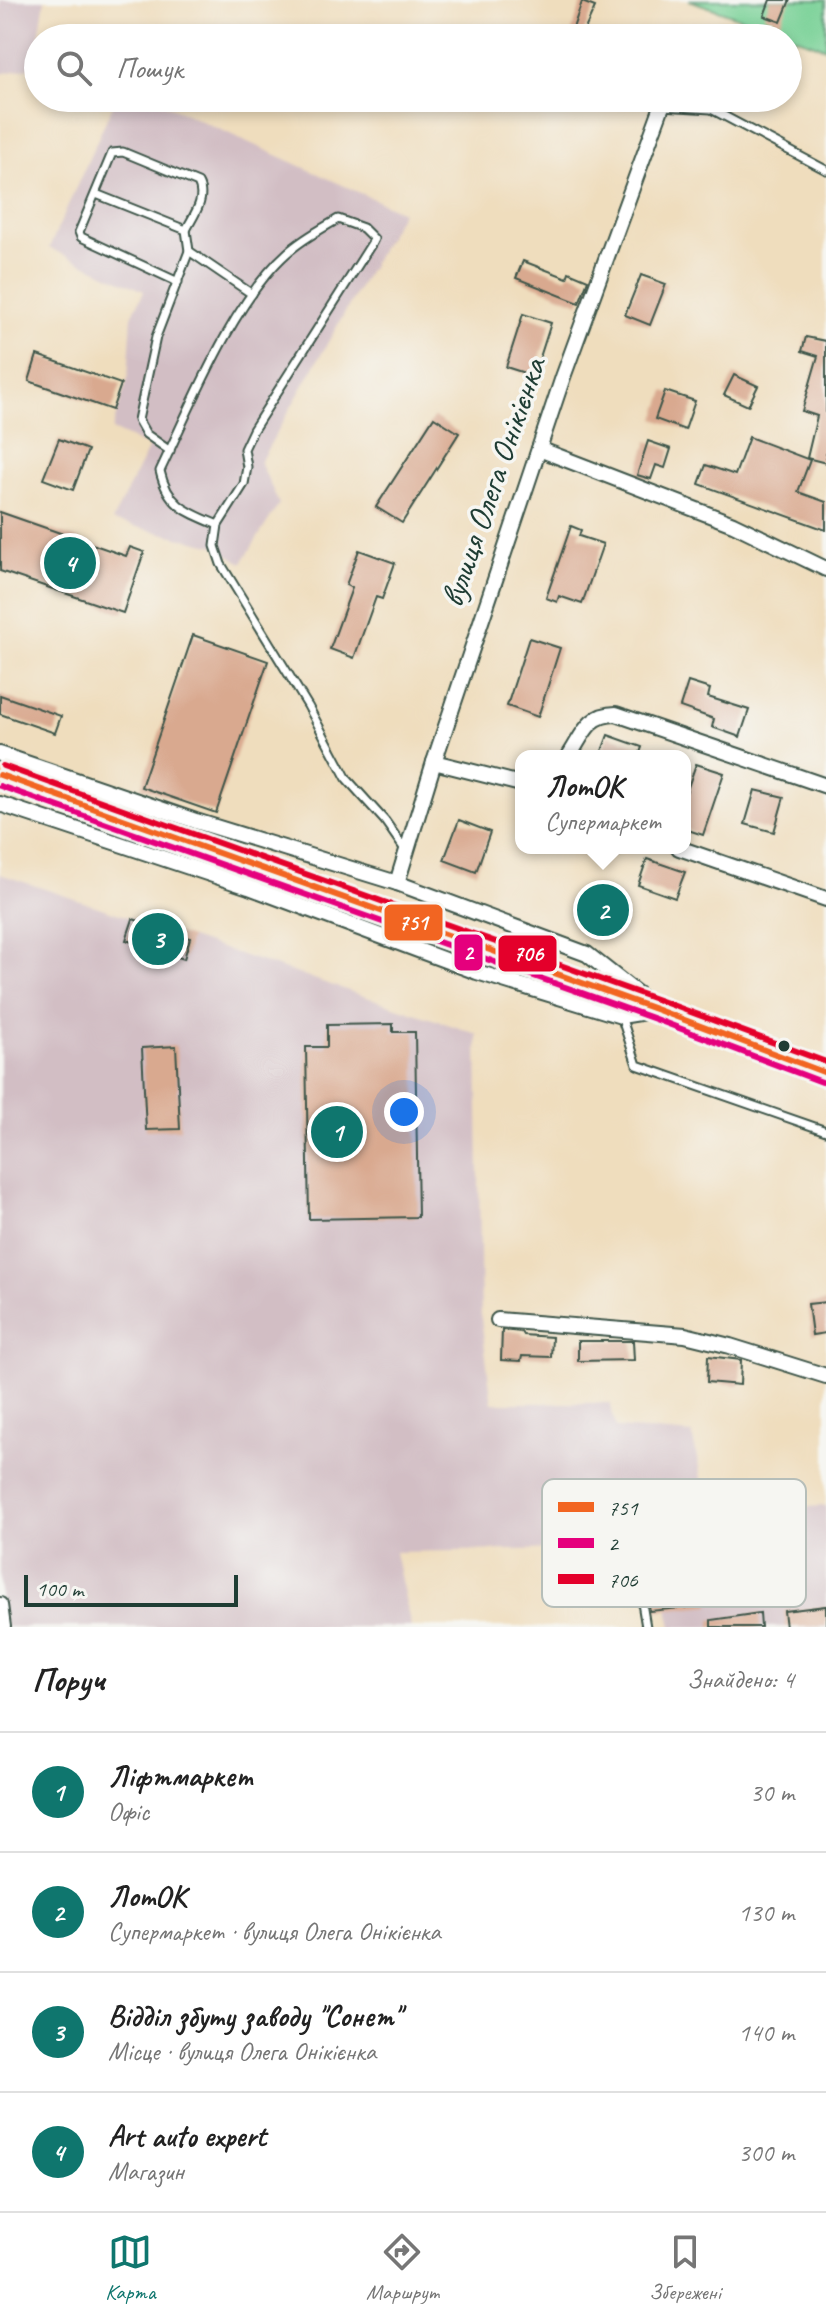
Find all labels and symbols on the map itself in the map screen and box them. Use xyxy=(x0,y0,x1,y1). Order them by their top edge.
street label: вулиця Олега Онікієнка xyxy=(430,350,556,612)
pin: 4 xyxy=(44,533,96,593)
pin: 2 xyxy=(577,880,629,940)
line badge: 751 xyxy=(383,903,444,942)
pin: 3 xyxy=(132,909,184,969)
text: 751 xyxy=(398,909,430,937)
line badge: 2 xyxy=(453,933,484,972)
line badge: 706 xyxy=(497,934,558,973)
text: 2 xyxy=(463,939,475,967)
text: 706 xyxy=(513,940,545,968)
unlabelled marker xyxy=(776,1038,792,1054)
your location xyxy=(384,1092,424,1132)
pin: 1 xyxy=(311,1102,363,1162)
legend xyxy=(542,1479,806,1607)
text: 751 xyxy=(608,1494,639,1522)
text: 2 xyxy=(608,1530,620,1558)
text: 706 xyxy=(608,1566,639,1594)
scale bar xyxy=(24,1571,238,1607)

